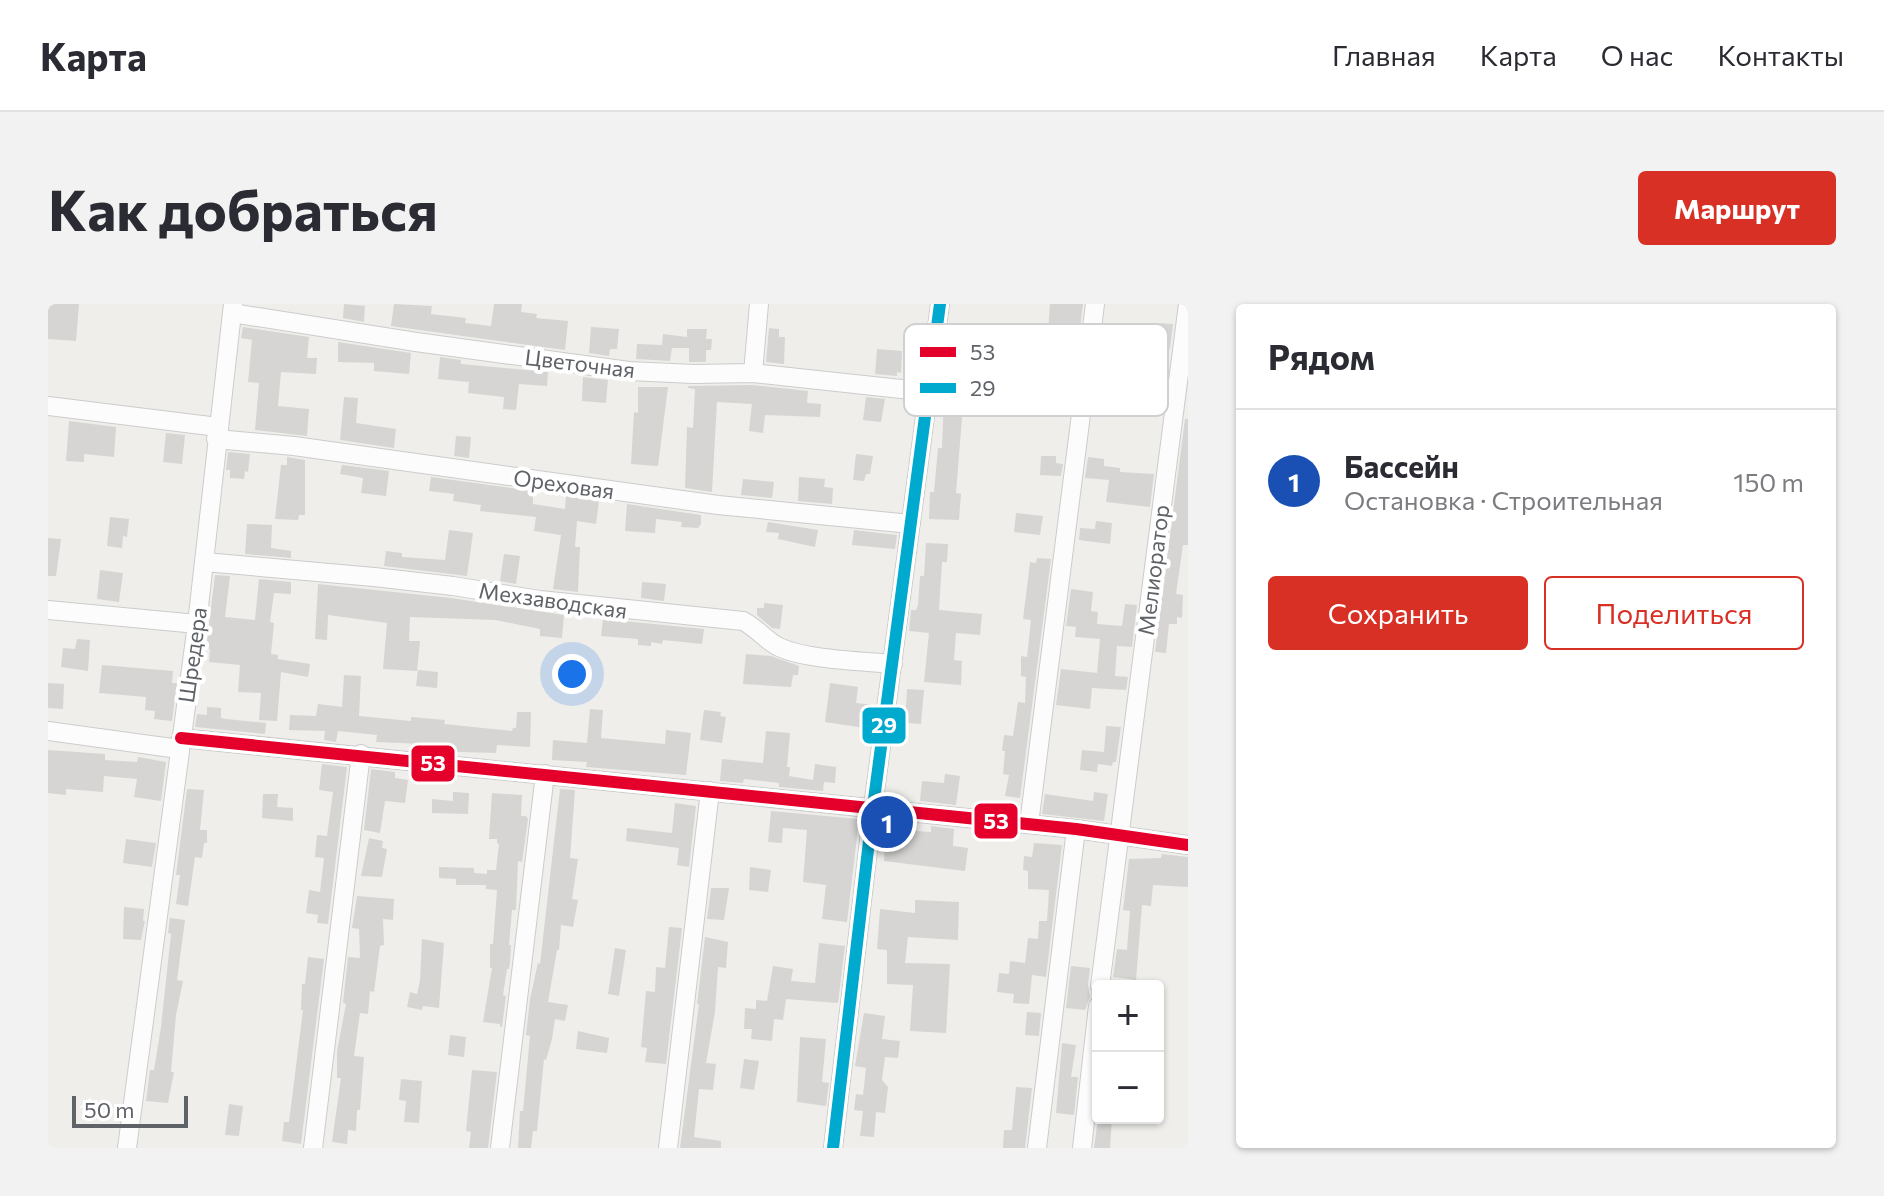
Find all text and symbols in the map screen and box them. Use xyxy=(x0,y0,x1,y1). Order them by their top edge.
text: Карта xyxy=(40,32,147,79)
text: Главная xyxy=(1332,38,1436,72)
text: Карта xyxy=(1480,38,1557,72)
text: О нас xyxy=(1601,38,1673,72)
text: Контакты xyxy=(1717,38,1844,72)
button: Маршрут xyxy=(1638,171,1836,245)
text: Как добраться xyxy=(48,174,438,243)
legend xyxy=(904,324,1168,416)
text: Рядом xyxy=(1268,335,1375,377)
text: 53 xyxy=(970,338,995,365)
street label: Цветочная xyxy=(523,343,637,383)
text: 29 xyxy=(970,374,996,401)
text: Бассейн xyxy=(1344,447,1459,484)
street label: Ореховая xyxy=(512,464,616,504)
text: 1 xyxy=(1288,466,1300,497)
text: 150 m xyxy=(1733,466,1804,497)
text: Остановка · Строительная xyxy=(1344,484,1663,515)
street label: Мелиоратор xyxy=(1132,503,1174,637)
street label: Мехзаводская xyxy=(477,576,629,624)
button: Сохранить xyxy=(1268,576,1528,650)
button: Поделиться xyxy=(1544,576,1804,650)
street label: Шредера xyxy=(172,605,212,705)
your location xyxy=(552,654,592,694)
line badge: 29 xyxy=(861,706,907,745)
text: 29 xyxy=(871,711,897,738)
line badge: 53 xyxy=(410,744,456,783)
text: 53 xyxy=(420,749,446,776)
pin: 1 xyxy=(861,792,913,852)
line badge: 53 xyxy=(973,802,1019,840)
text: 53 xyxy=(983,807,1009,834)
map controls xyxy=(1092,980,1164,1124)
button: + xyxy=(1092,980,1164,1052)
button: − xyxy=(1092,1052,1164,1124)
scale bar xyxy=(72,1092,188,1128)
text: 50 m xyxy=(84,1096,134,1123)

